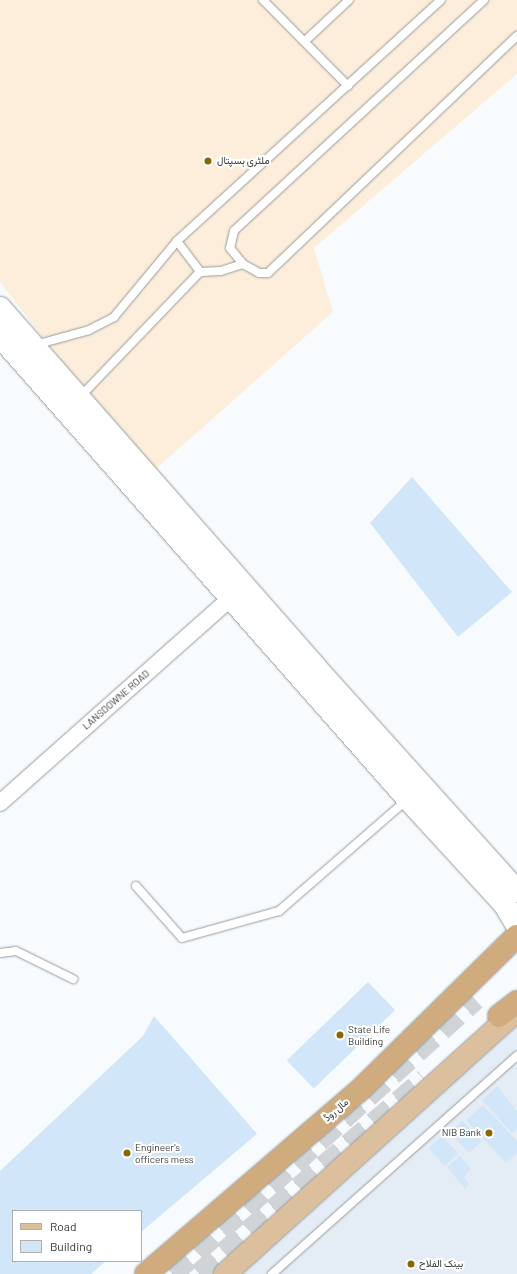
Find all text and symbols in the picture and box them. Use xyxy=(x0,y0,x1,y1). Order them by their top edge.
marker: ملٹری ہسپتال xyxy=(202,155,214,167)
place label: ملٹری ہسپتال xyxy=(217,155,270,167)
street label: LANSDOWNE ROAD xyxy=(80,668,152,732)
place label: State Life Building xyxy=(348,1023,390,1046)
marker: State Life Building xyxy=(335,1030,345,1040)
street label: مال روڈ xyxy=(321,1096,351,1124)
place label: NIB Bank xyxy=(442,1127,481,1139)
marker: NIB Bank xyxy=(484,1128,494,1138)
place label: Engineer's officers mess xyxy=(135,1141,194,1164)
marker: Engineer's officers mess xyxy=(122,1148,132,1158)
legend xyxy=(12,1210,142,1262)
text: Road xyxy=(50,1219,77,1233)
text: Building xyxy=(50,1239,92,1253)
place label: بینک الفلاح xyxy=(419,1258,463,1270)
marker: بینک الفلاح xyxy=(406,1259,416,1269)

